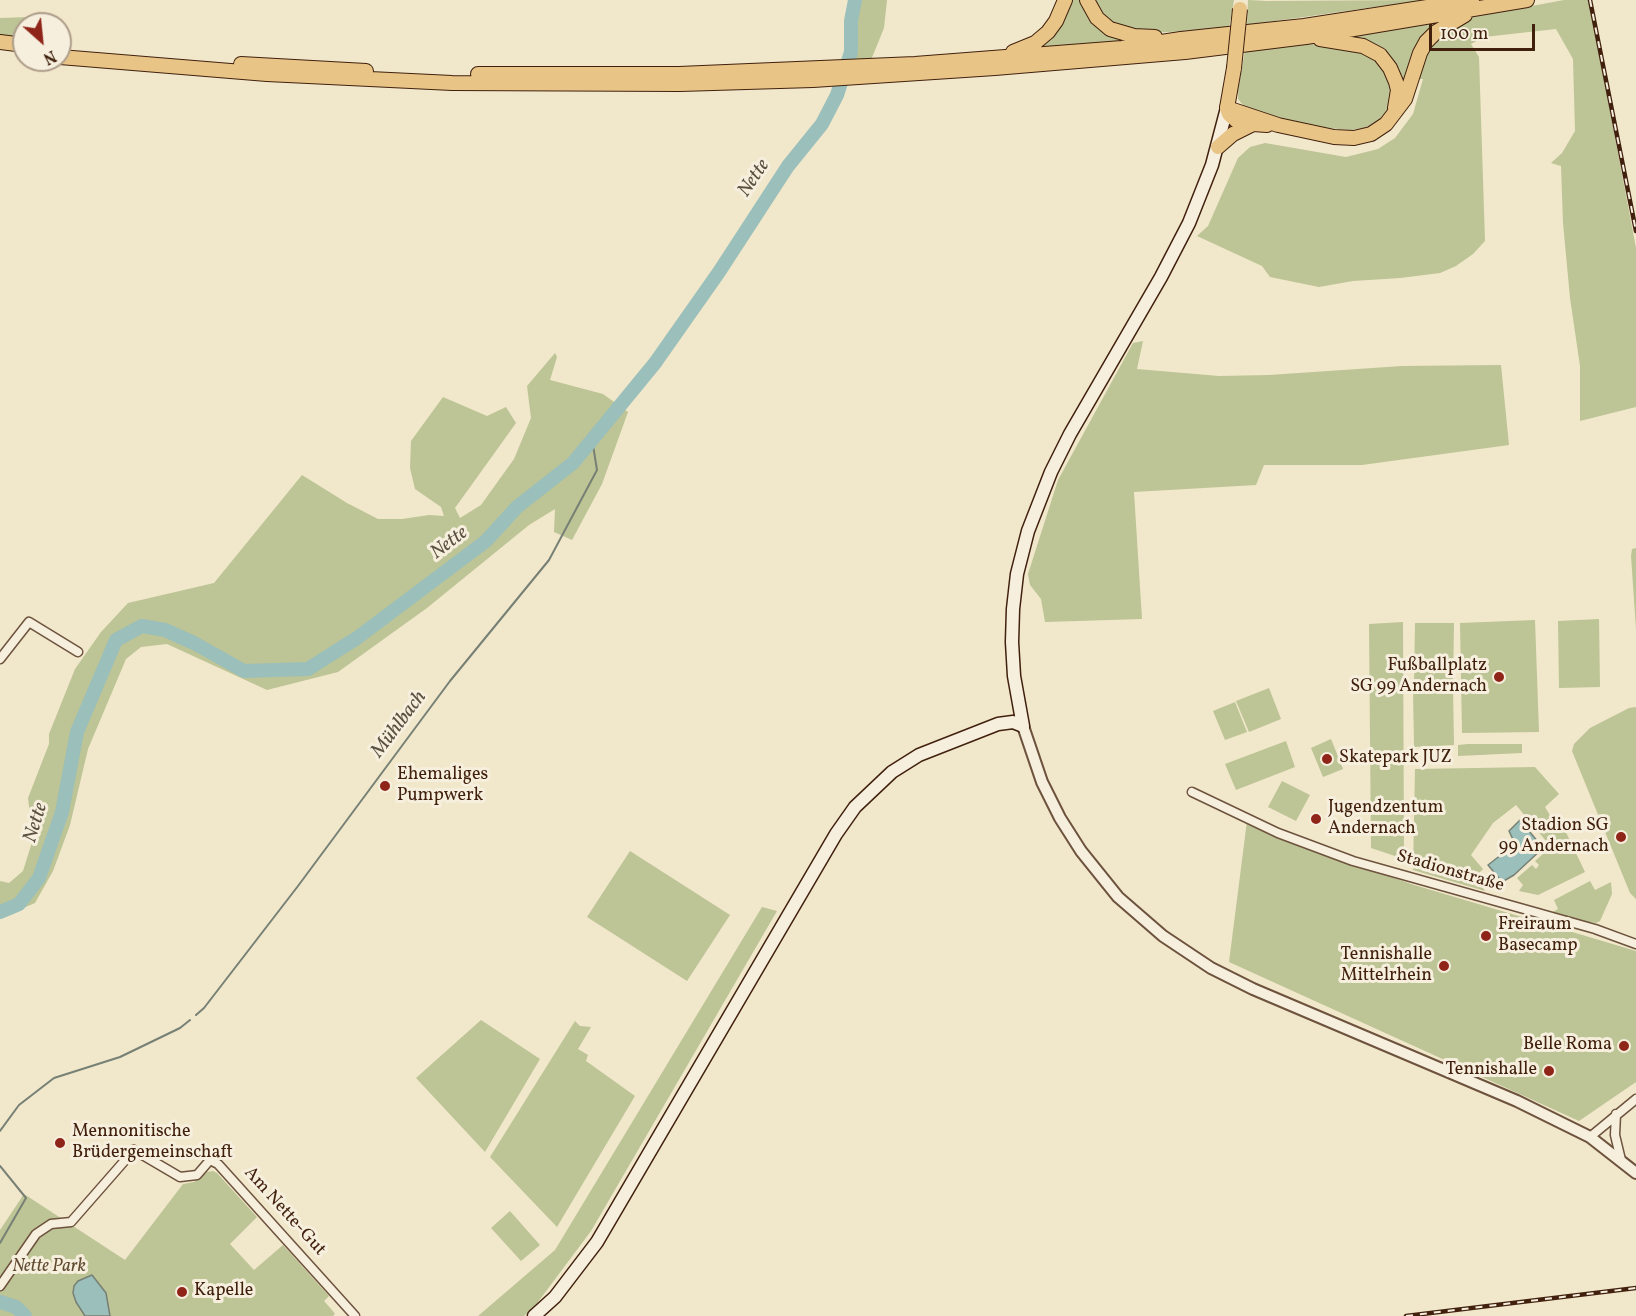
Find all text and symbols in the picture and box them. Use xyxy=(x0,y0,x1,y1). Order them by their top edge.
north arrow xyxy=(12,12,72,72)
scale bar xyxy=(1432,12,1538,50)
text: 100 m xyxy=(1440,22,1489,47)
text: N xyxy=(39,44,59,69)
water label: Nette xyxy=(734,155,776,203)
water label: Nette xyxy=(427,522,473,566)
place label: Fußballplatz SG 99 Andernach xyxy=(1350,656,1487,698)
marker: Fußballplatz SG 99 Andernach xyxy=(1492,670,1506,684)
water label: Mühlbach xyxy=(367,687,433,763)
place label: Skatepark JUZ xyxy=(1339,748,1452,770)
marker: Skatepark JUZ xyxy=(1320,752,1334,766)
place label: Ehemaliges Pumpwerk xyxy=(397,765,488,808)
marker: Ehemaliges Pumpwerk xyxy=(378,779,392,793)
place label: Jugendzentum Andernach xyxy=(1328,798,1443,840)
water label: Nette xyxy=(20,800,54,846)
marker: Jugendzentum Andernach xyxy=(1309,812,1323,826)
place label: Stadion SG 99 Andernach xyxy=(1499,816,1609,858)
marker: Stadion SG 99 Andernach xyxy=(1614,830,1628,844)
street label: Stadionstraße xyxy=(1394,846,1506,898)
place label: Freiraum Basecamp xyxy=(1498,915,1578,958)
marker: Freiraum Basecamp xyxy=(1479,929,1493,943)
place label: Tennishalle Mittelrhein xyxy=(1341,945,1432,988)
marker: Tennishalle Mittelrhein xyxy=(1437,959,1451,973)
place label: Belle Roma xyxy=(1523,1035,1612,1057)
marker: Belle Roma xyxy=(1617,1039,1631,1053)
place label: Tennishalle xyxy=(1446,1060,1537,1082)
marker: Tennishalle xyxy=(1542,1064,1556,1078)
place label: Mennonitische Brüdergemeinschaft xyxy=(72,1122,233,1164)
marker: Mennonitische Brüdergemeinschaft xyxy=(53,1136,67,1150)
street label: Am Nette-Gut xyxy=(238,1163,330,1261)
park label: Nette Park xyxy=(12,1257,86,1279)
place label: Kapelle xyxy=(194,1281,253,1303)
marker: Kapelle xyxy=(175,1285,189,1299)

